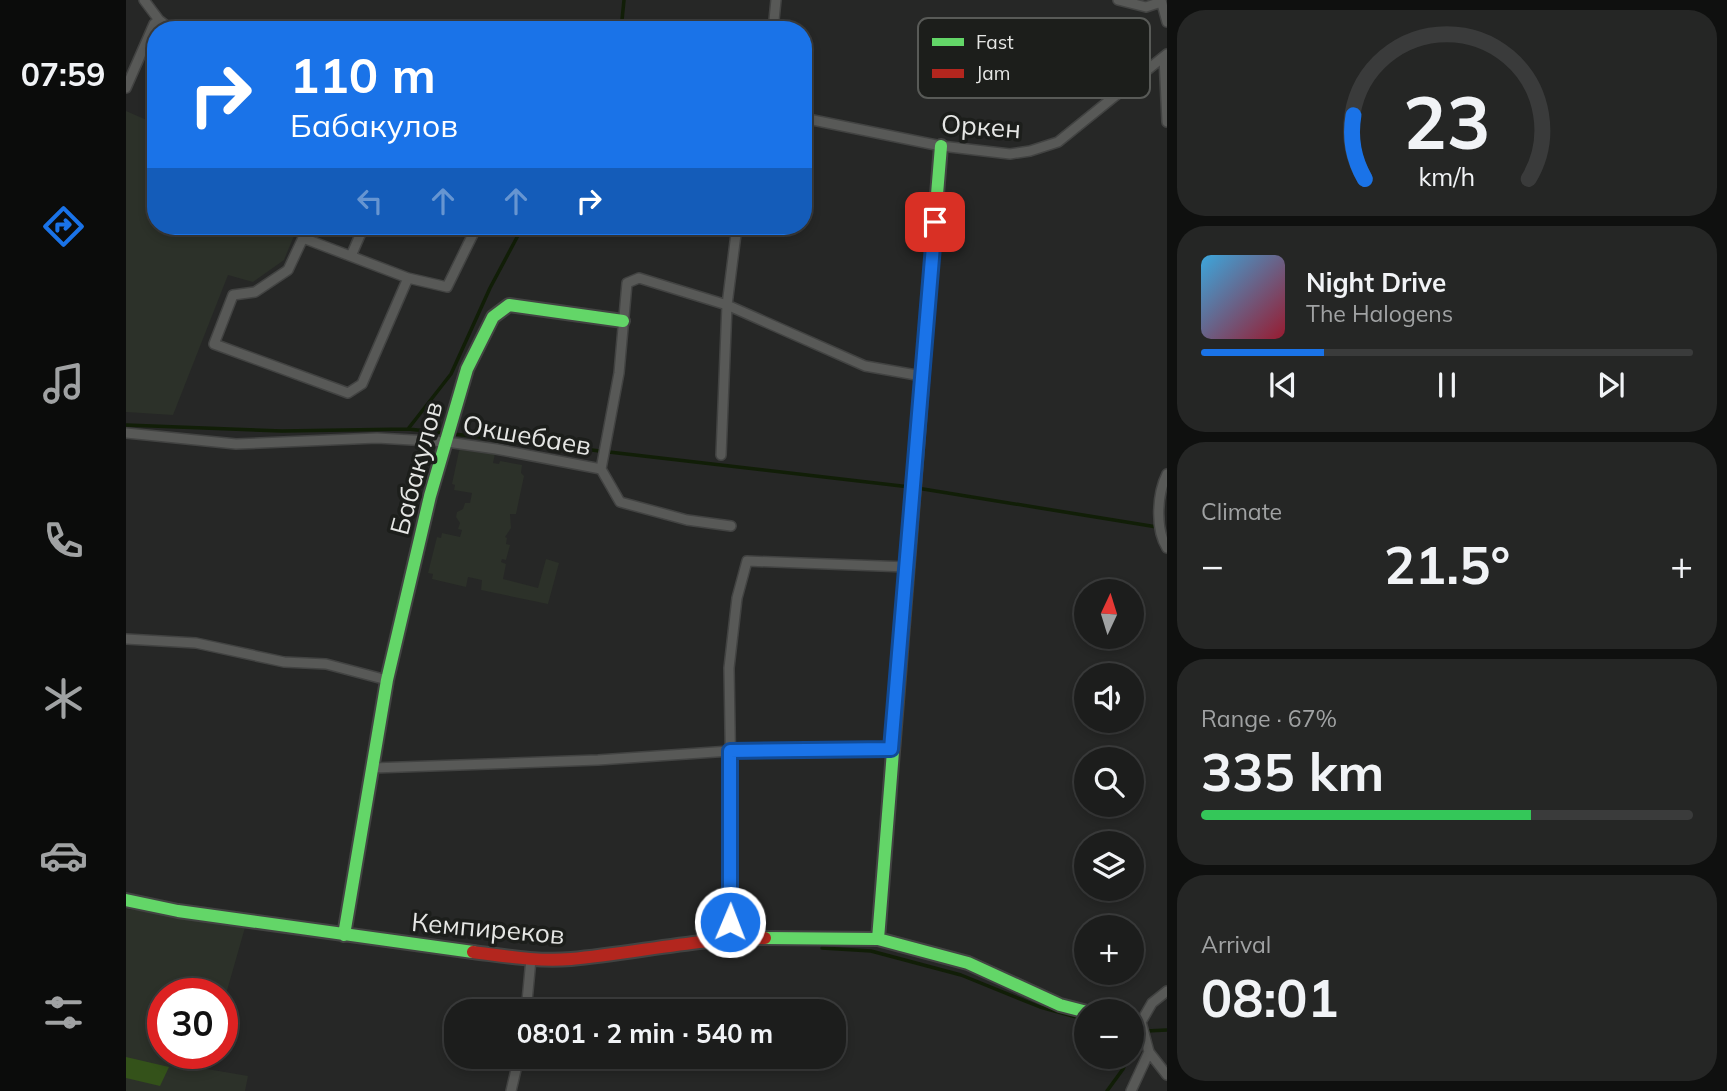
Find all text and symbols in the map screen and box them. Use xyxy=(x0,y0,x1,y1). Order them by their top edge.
legend xyxy=(918,18,1150,98)
text: Fast xyxy=(976,30,1014,54)
text: 110 m xyxy=(290,44,436,105)
icon: right xyxy=(175,49,266,140)
text: 07:59 xyxy=(21,54,105,94)
text: Jam xyxy=(976,61,1010,85)
text: 23 xyxy=(1403,76,1491,167)
text: Бабакулов xyxy=(290,105,458,145)
street label: Оркен xyxy=(940,107,1022,145)
text: km/h xyxy=(1419,161,1475,192)
icon: left xyxy=(351,182,389,220)
icon: ahead xyxy=(424,182,462,220)
icon: ahead xyxy=(497,182,535,220)
icon: right xyxy=(570,182,608,220)
pin xyxy=(905,192,965,252)
icon: directions xyxy=(39,202,88,251)
icon: arrive xyxy=(916,203,954,241)
text: Night Drive xyxy=(1306,266,1446,299)
text: The Halogens xyxy=(1306,299,1453,328)
icon: music xyxy=(39,359,88,408)
icon: previous xyxy=(1264,366,1302,404)
icon: pause xyxy=(1428,366,1466,404)
icon: next xyxy=(1592,366,1630,404)
street label: Бабакулов xyxy=(382,398,450,538)
street label: Окшебаев xyxy=(460,407,594,463)
text: Climate xyxy=(1201,497,1282,526)
icon: phone xyxy=(39,516,88,565)
text: 21.5° xyxy=(1384,532,1510,597)
text: − xyxy=(1201,541,1224,589)
text: + xyxy=(1670,541,1693,589)
north arrow xyxy=(1074,579,1144,649)
map controls xyxy=(1074,579,1144,1069)
button: sound xyxy=(1074,663,1144,733)
icon: climate xyxy=(39,674,88,723)
text: Range · 67% xyxy=(1201,704,1337,733)
text: 335 km xyxy=(1201,739,1384,804)
button: search xyxy=(1074,747,1144,817)
icon: car xyxy=(39,831,88,880)
button: layers xyxy=(1074,831,1144,901)
position arrow xyxy=(693,885,767,959)
street label: Кемпиреков xyxy=(410,905,566,951)
button: + xyxy=(1074,915,1144,985)
text: Arrival xyxy=(1201,930,1271,959)
text: 08:01 xyxy=(1201,965,1339,1030)
speed limit sign: 30 xyxy=(147,978,238,1069)
icon: filters xyxy=(39,988,88,1037)
button: − xyxy=(1074,999,1144,1069)
text: 08:01 · 2 min · 540 m xyxy=(517,1017,773,1050)

